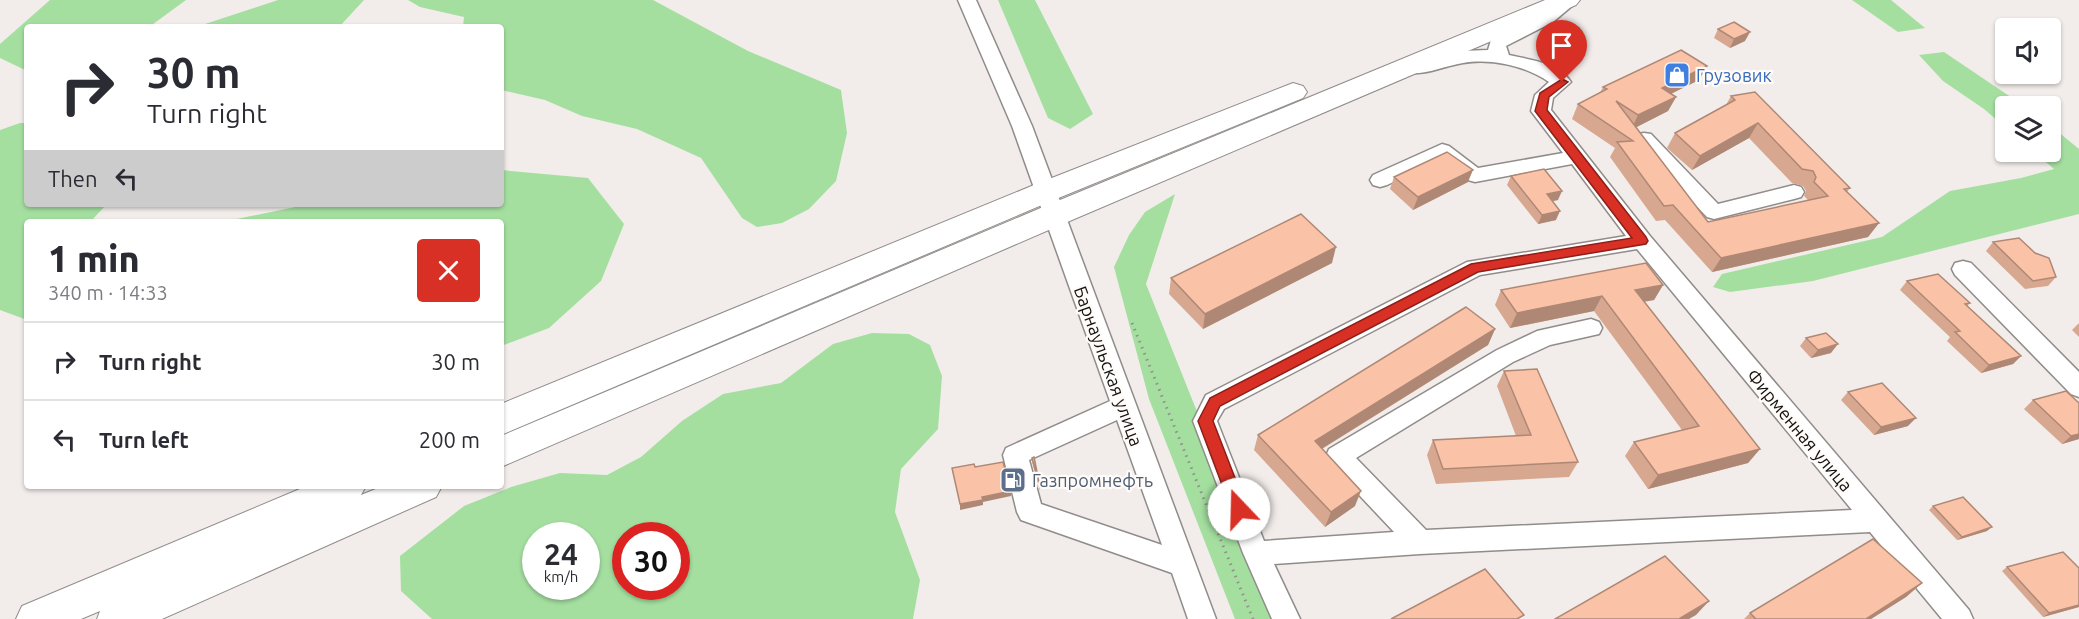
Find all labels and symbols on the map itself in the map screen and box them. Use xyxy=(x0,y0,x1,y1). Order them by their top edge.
pin xyxy=(1536,20,1587,82)
shop icon: Грузовик xyxy=(1662,60,1692,90)
place label: Грузовик xyxy=(1696,65,1772,85)
street label: Барнаульская улица xyxy=(1071,283,1147,449)
street label: Фирменная улица xyxy=(1743,365,1857,495)
fuel station icon: Газпромнефть xyxy=(998,465,1028,495)
place label: Газпромнефть xyxy=(1032,470,1153,490)
position arrow xyxy=(1207,477,1271,541)
speed limit sign: 30 xyxy=(612,522,690,600)

